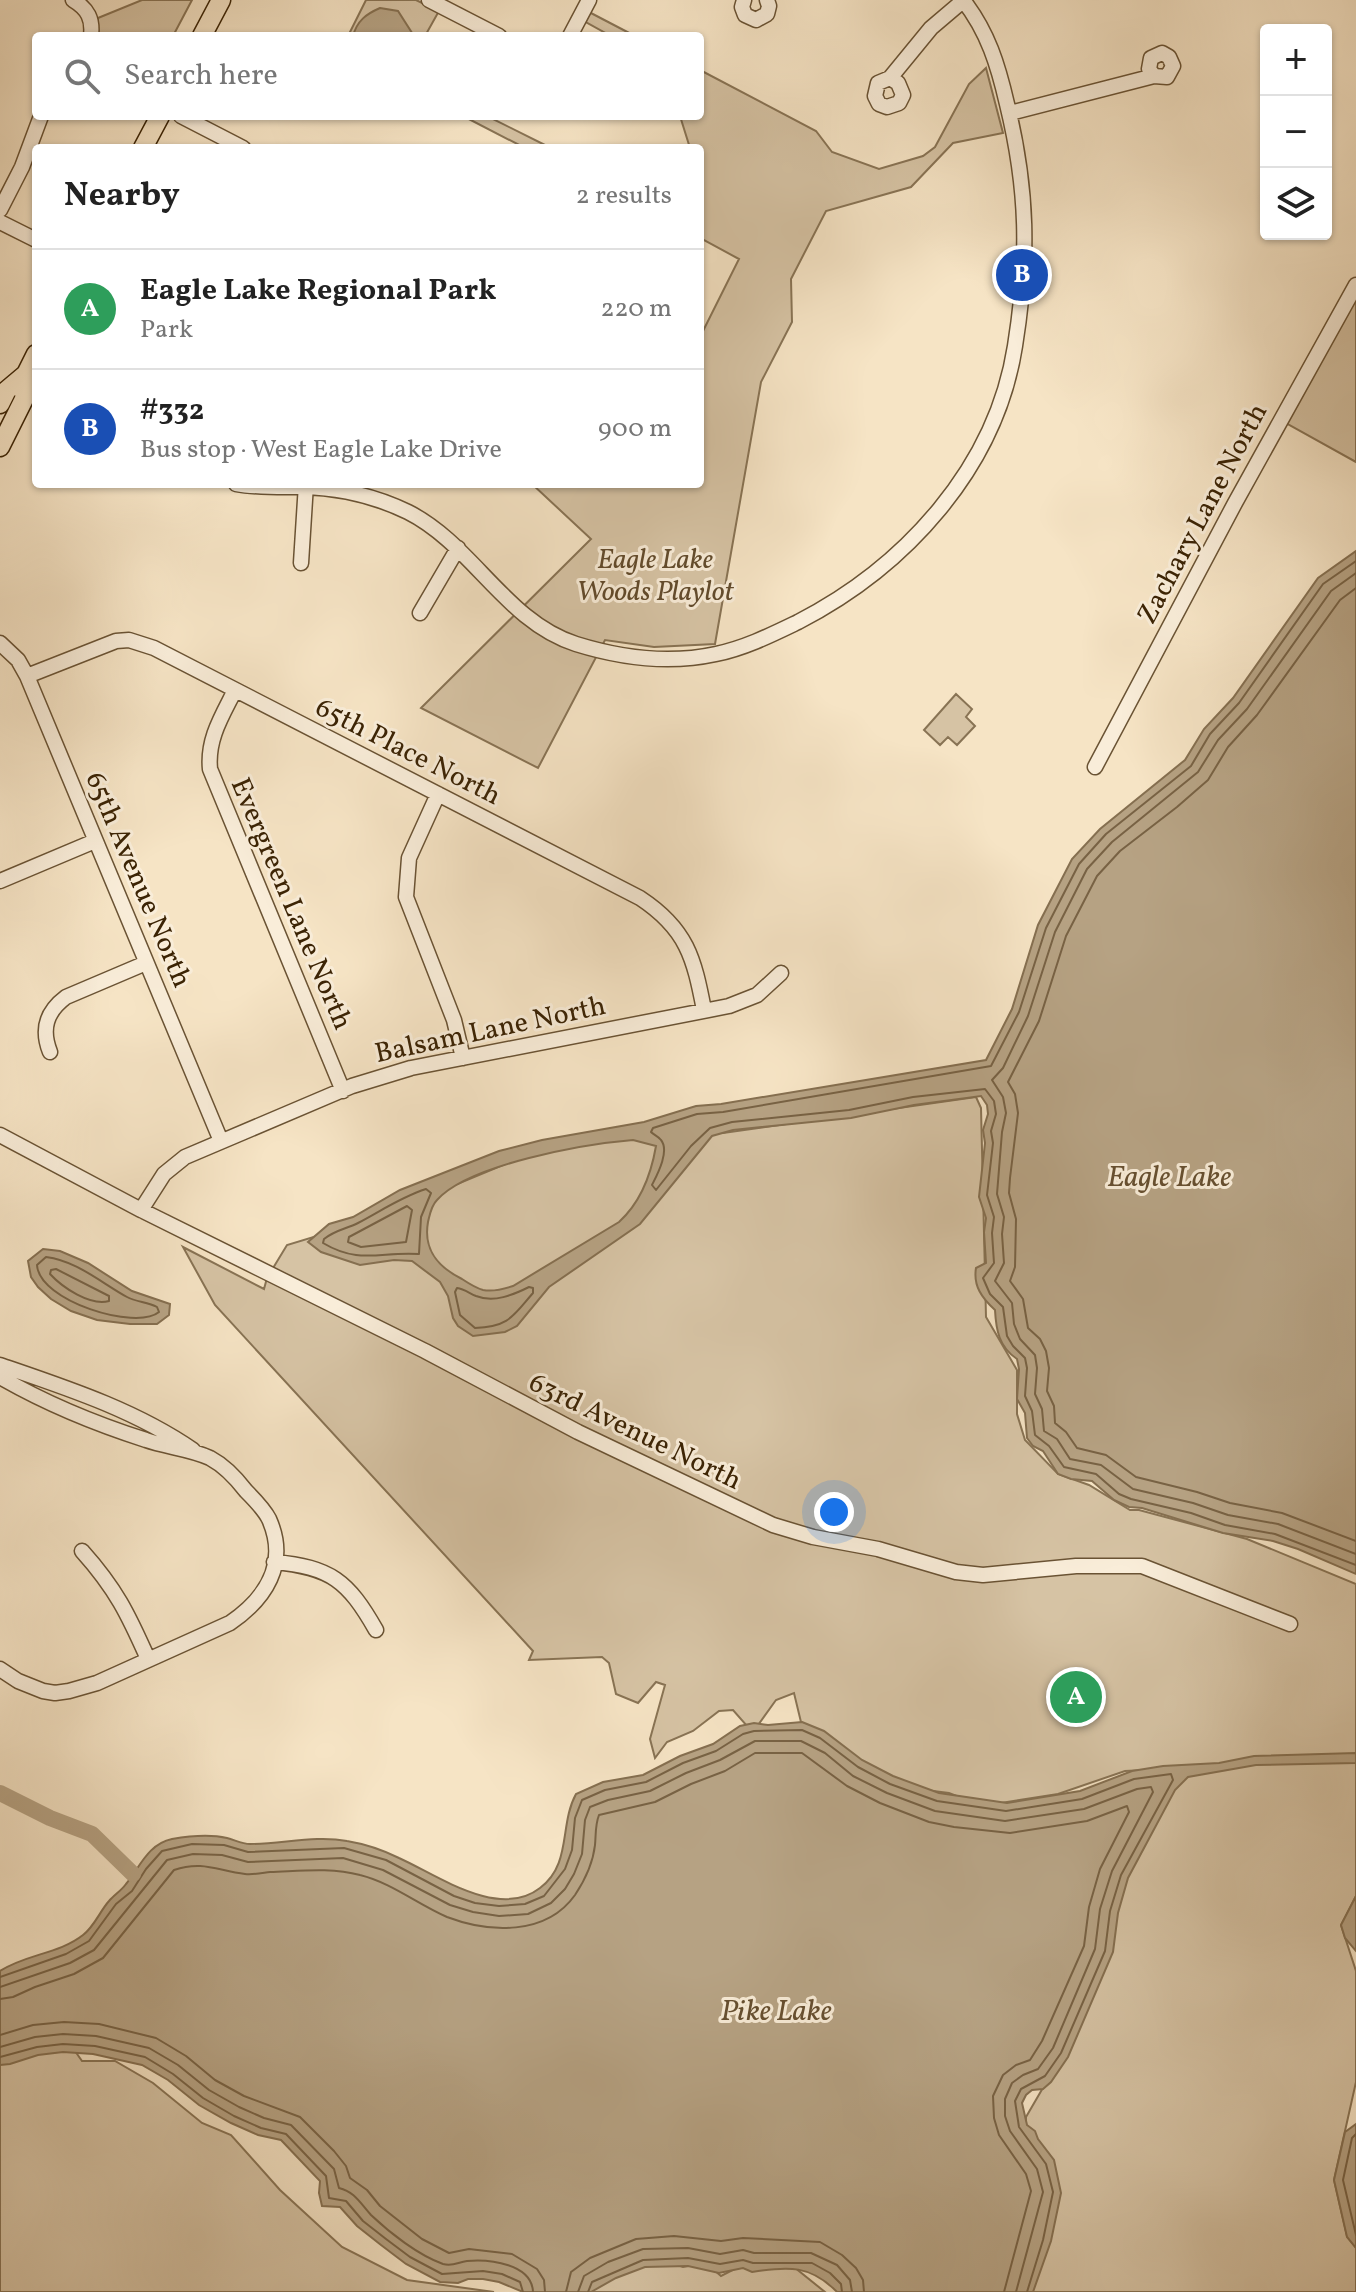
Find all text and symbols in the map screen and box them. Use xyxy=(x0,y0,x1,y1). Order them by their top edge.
map controls xyxy=(1260,24,1332,240)
button: + xyxy=(1260,24,1332,96)
search box xyxy=(32,32,704,120)
icon: search xyxy=(60,54,104,98)
text: Search here xyxy=(124,55,278,97)
button: − xyxy=(1260,96,1332,168)
button: layers xyxy=(1260,168,1332,240)
text: Nearby xyxy=(64,173,180,220)
text: 2 results xyxy=(576,178,672,214)
pin: B xyxy=(996,245,1048,305)
text: Eagle Lake Regional Park xyxy=(140,270,496,312)
text: A xyxy=(81,291,99,327)
text: 220 m xyxy=(600,291,672,327)
text: Park xyxy=(140,312,193,348)
text: #332 xyxy=(140,390,204,432)
street label: Zachary Lane North xyxy=(1129,397,1278,631)
text: B xyxy=(81,411,99,447)
text: 900 m xyxy=(598,411,672,447)
text: Bus stop · West Eagle Lake Drive xyxy=(140,432,502,468)
park label: Eagle Lake Woods Playlot xyxy=(577,541,734,612)
street label: 65th Place North xyxy=(308,689,507,816)
street label: 65th Avenue North xyxy=(75,766,201,994)
street label: Evergreen Lane North xyxy=(220,772,361,1036)
street label: Balsam Lane North xyxy=(371,987,610,1074)
water label: Eagle Lake xyxy=(1107,1157,1231,1199)
street label: 63rd Avenue North xyxy=(522,1364,748,1501)
your location xyxy=(814,1492,854,1532)
pin: A xyxy=(1050,1667,1102,1727)
water label: Pike Lake xyxy=(720,1991,832,2033)

